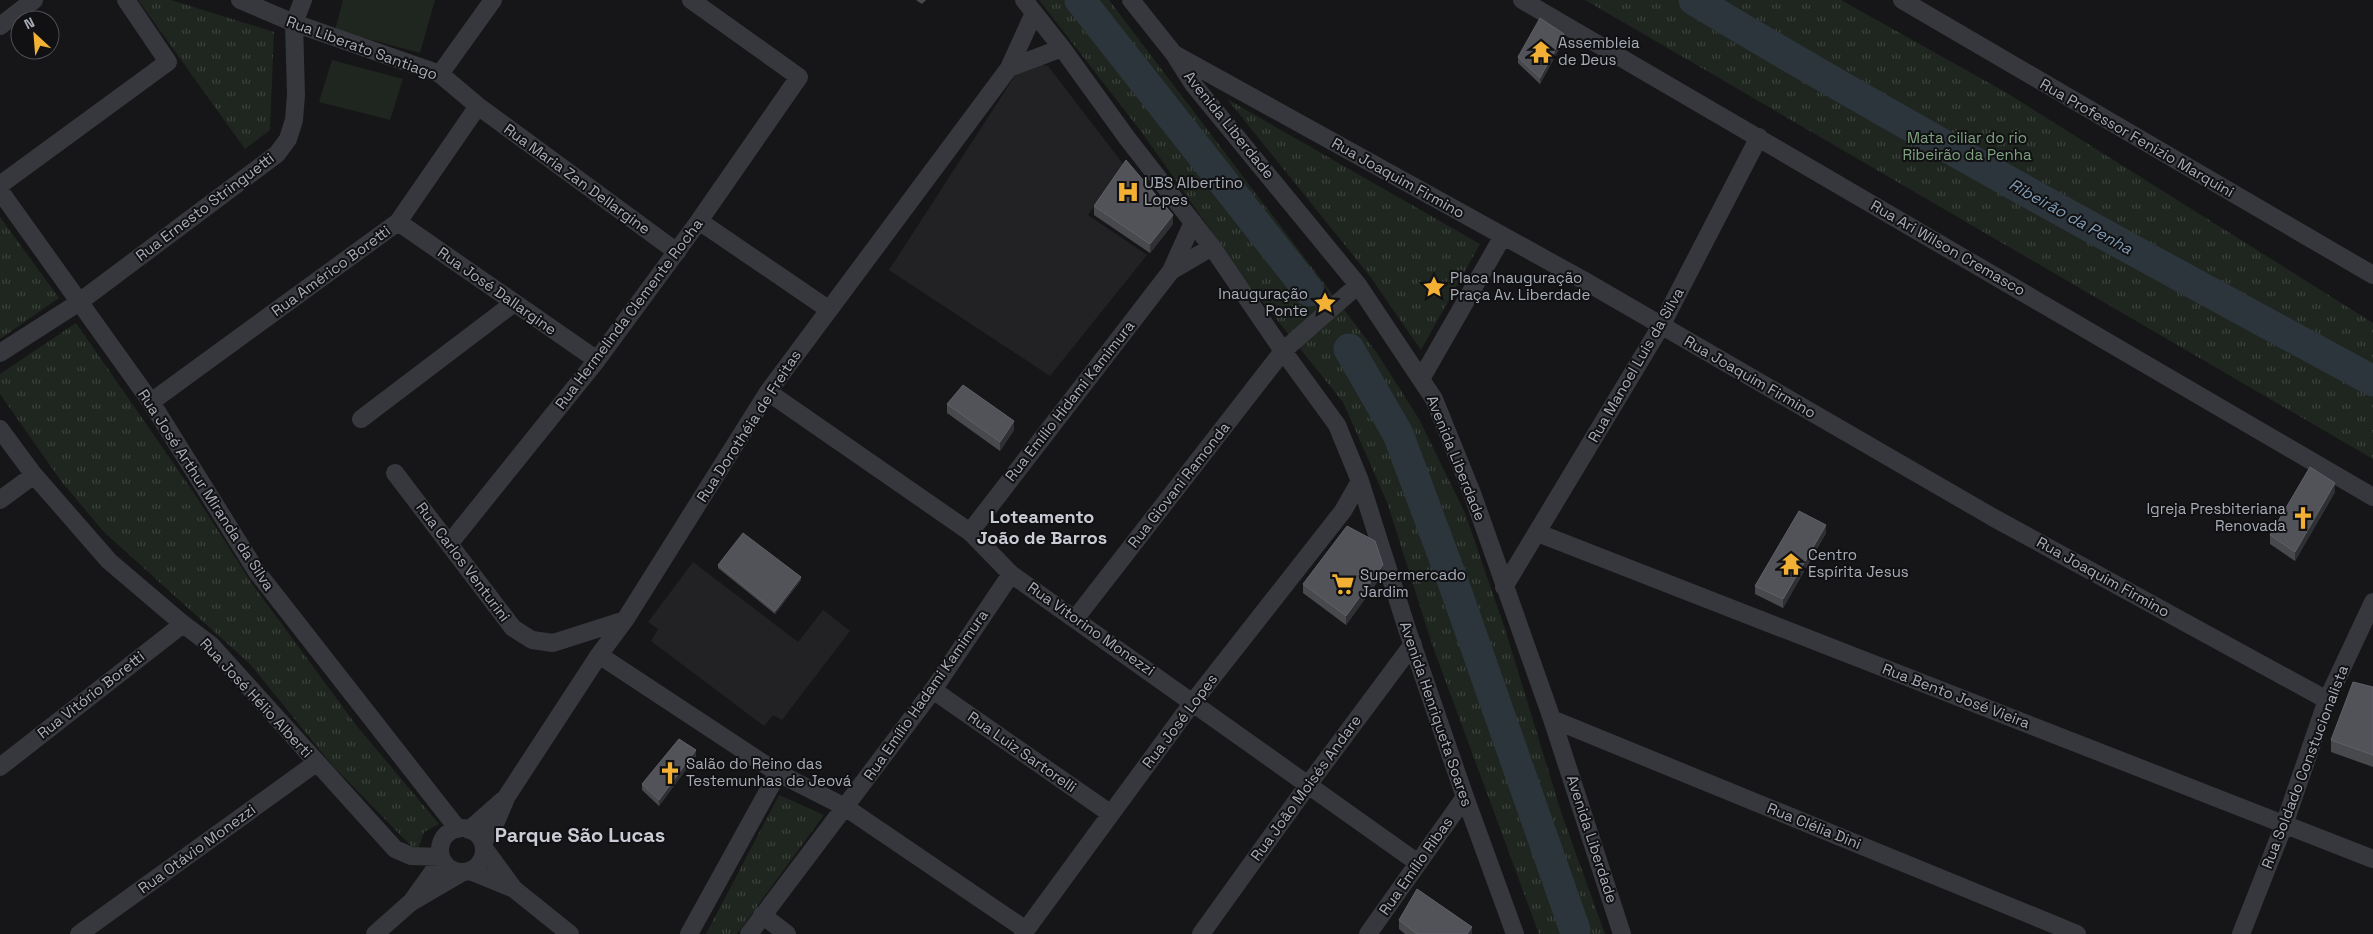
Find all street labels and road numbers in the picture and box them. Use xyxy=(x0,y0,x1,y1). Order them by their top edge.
street label: Rua Liberato Santiago xyxy=(284,11,440,84)
street label: Avenida Liberdade xyxy=(1180,67,1279,183)
street label: Rua Professor Fenizio Marquini xyxy=(2037,74,2238,201)
street label: Rua Maria Zan Dellargine xyxy=(500,119,654,238)
street label: Rua Joaquim Firmino xyxy=(1328,133,1468,222)
street label: Rua Ernesto Stringuetti xyxy=(132,148,278,265)
street label: Rua Ari Wilson Cremasco xyxy=(1867,195,2029,300)
street label: Rua Hermelinda Clemente Rocha xyxy=(551,214,707,413)
street label: Rua Américo Boretti xyxy=(268,221,394,320)
street label: Rua José Dallargine xyxy=(434,242,561,339)
street label: Rua Manoel Luis da Silva xyxy=(1583,284,1688,445)
street label: Rua Emílio Hidami Kamimura xyxy=(1001,316,1139,485)
street label: Rua Joaquim Firmino xyxy=(1681,331,1820,422)
street label: Rua Dorothéia de Freitas xyxy=(692,346,805,505)
street label: Rua José Arthur Miranda da Silva xyxy=(134,385,279,594)
street label: Avenida Liberdade xyxy=(1423,392,1490,523)
street label: Rua Giovani Ramonda xyxy=(1124,418,1234,551)
street label: Rua Carlos Venturini xyxy=(412,498,514,625)
street label: Rua Joaquim Firmino xyxy=(2033,532,2173,621)
street label: Rua Vitorino Monezzi xyxy=(1024,578,1158,680)
street label: Rua Emílio Hadami Kamimura xyxy=(859,605,992,784)
street label: Avenida Henriqueta Soares xyxy=(1396,619,1477,809)
street label: Rua José Hélio Alberti xyxy=(196,634,317,761)
street label: Rua Vitório Boretti xyxy=(33,647,148,742)
street label: Rua Bento José Vieira xyxy=(1880,659,2033,733)
street label: Rua Soldado Constucionalista xyxy=(2257,662,2352,871)
street label: Rua José Lopes xyxy=(1138,670,1221,772)
street label: Rua Luiz Sartorelli xyxy=(964,707,1080,796)
street label: Rua João Moisés Andare xyxy=(1246,711,1365,864)
street label: Avenida Liberdade xyxy=(1563,773,1622,905)
street label: Rua Clélia Dini xyxy=(1764,798,1864,853)
street label: Rua Otávio Monezzi xyxy=(134,800,259,898)
street label: Rua Emílio Ribas xyxy=(1375,813,1457,919)

